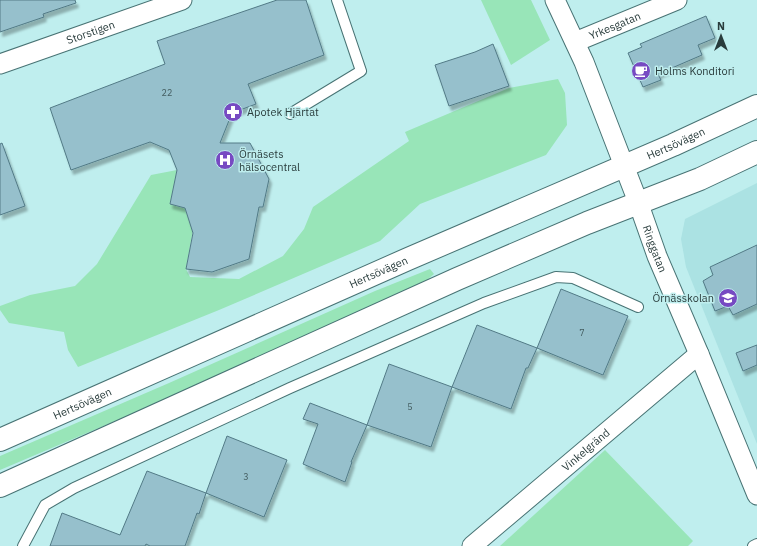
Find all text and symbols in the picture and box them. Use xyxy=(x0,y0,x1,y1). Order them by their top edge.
street label: Yrkesgatan xyxy=(587,9,643,43)
north arrow xyxy=(701,16,741,56)
street label: Storstigen xyxy=(64,17,117,47)
text: N xyxy=(717,19,725,33)
cafe icon: Holms Konditori xyxy=(630,60,652,82)
place label: Holms Konditori xyxy=(655,64,735,78)
house number: 22 xyxy=(162,87,172,98)
pharmacy icon: Apotek Hjärtat xyxy=(222,101,244,123)
place label: Apotek Hjärtat xyxy=(247,105,319,119)
street label: Hertsövägen xyxy=(644,124,707,163)
place label: Örnäsets hälsocentral xyxy=(239,147,300,174)
hospital icon: Örnäsets hälsocentral xyxy=(214,149,236,171)
street label: Ringgatan xyxy=(640,223,670,274)
street label: Hertsövägen xyxy=(347,253,410,291)
school or university icon: Örnässkolan xyxy=(717,287,739,309)
place label: Örnässkolan xyxy=(653,291,714,305)
house number: 7 xyxy=(579,327,585,338)
street label: Hertsövägen xyxy=(51,384,114,423)
house number: 5 xyxy=(407,401,413,412)
street label: Vinkelgränd xyxy=(559,425,613,474)
house number: 3 xyxy=(243,471,249,482)

